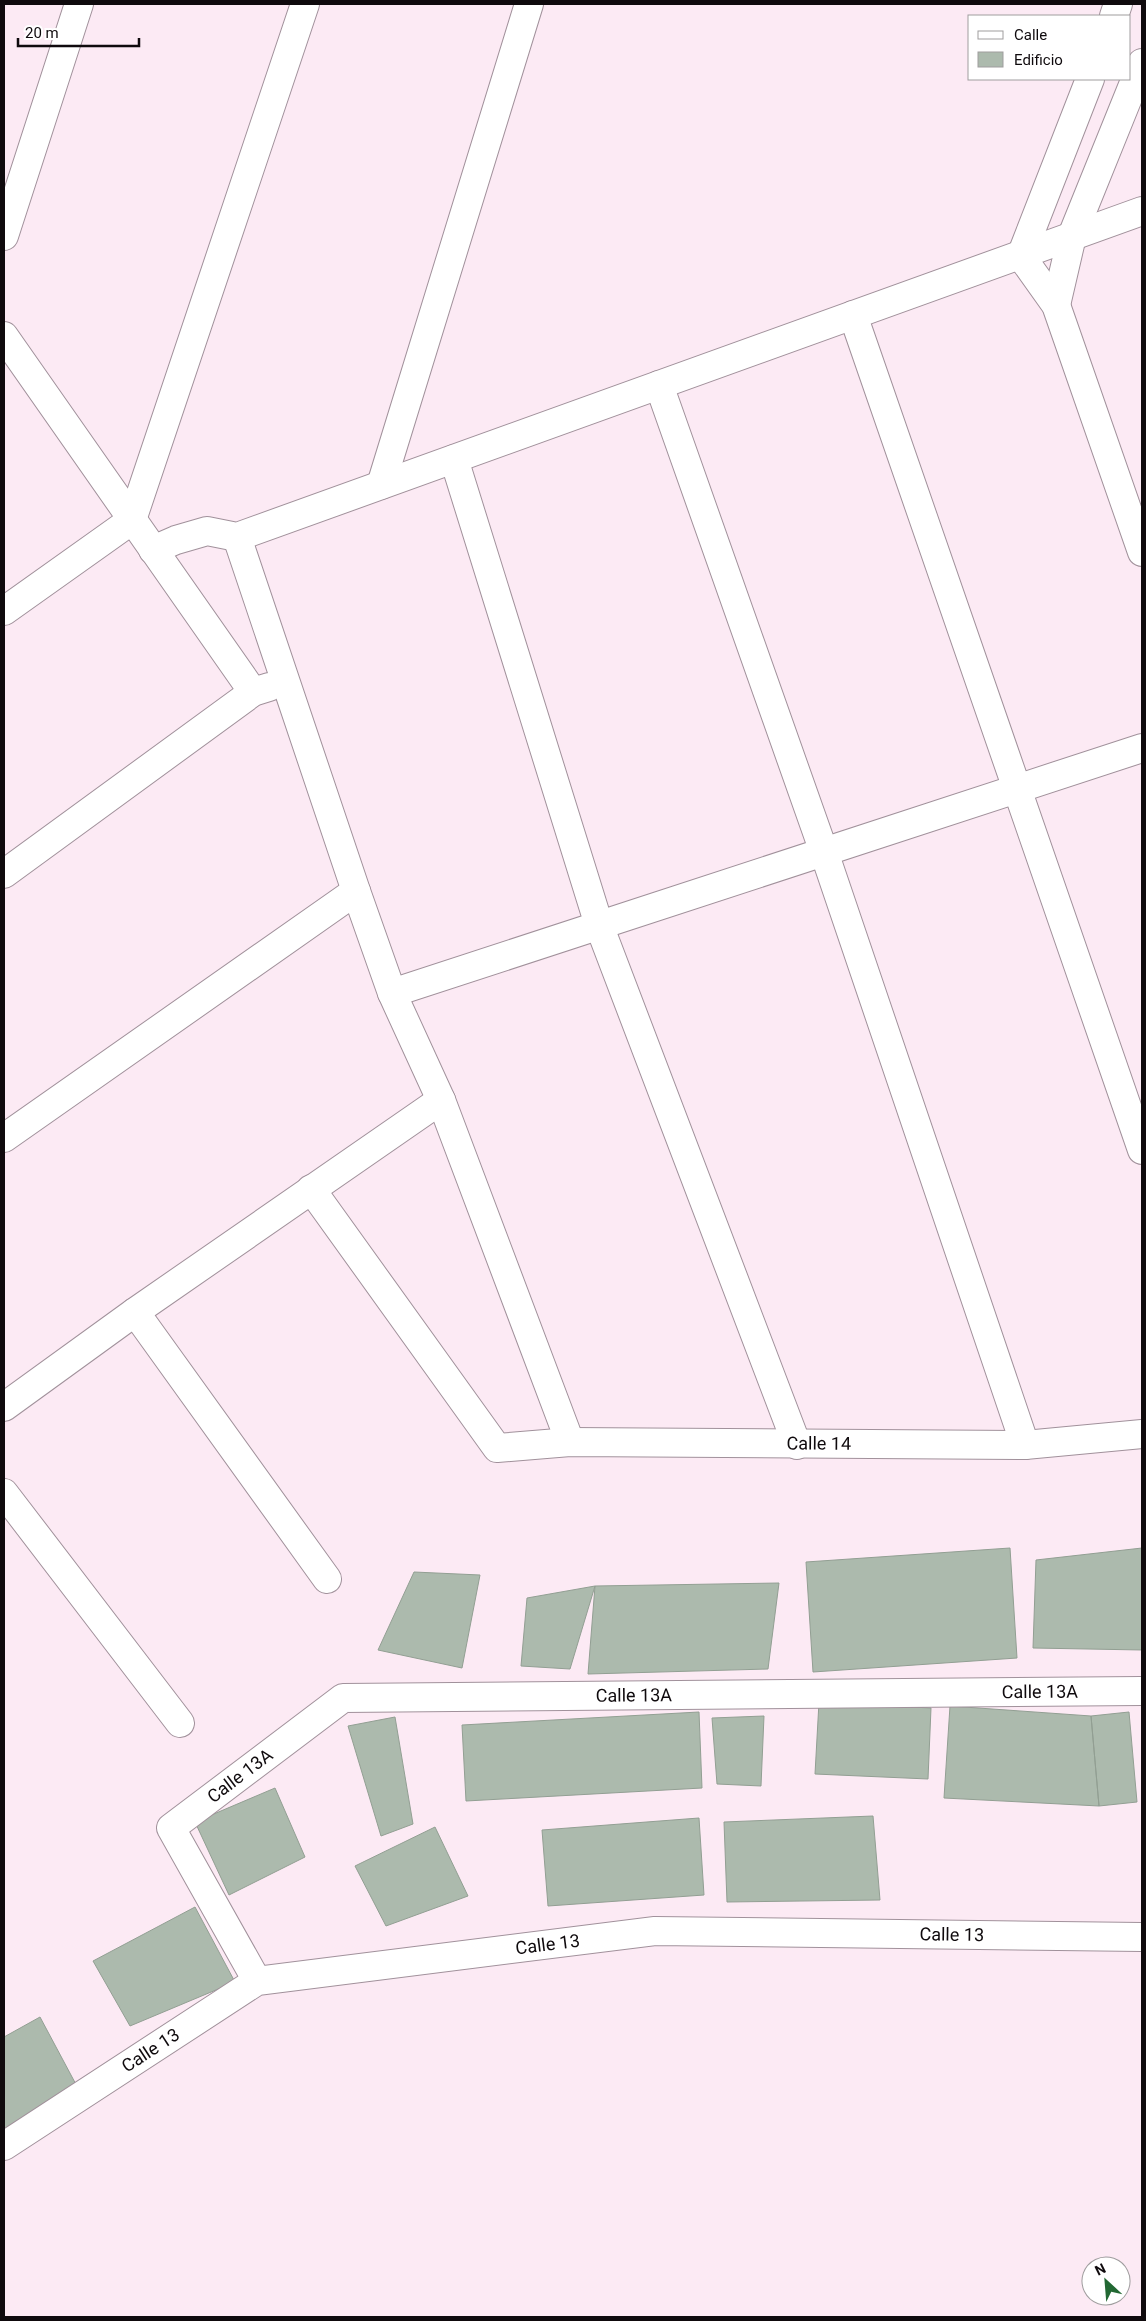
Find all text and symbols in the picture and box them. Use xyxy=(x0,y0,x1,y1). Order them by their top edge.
scale bar xyxy=(18,15,139,47)
legend xyxy=(968,15,1131,80)
text: 20 m xyxy=(25,24,59,42)
text: Calle xyxy=(1014,26,1047,44)
text: Edificio xyxy=(1014,51,1063,69)
street label: Calle 14 xyxy=(787,1432,851,1454)
street label: Calle 13A xyxy=(1002,1681,1078,1702)
street label: Calle 13A xyxy=(596,1684,672,1706)
street label: Calle 13A xyxy=(203,1744,277,1807)
street label: Calle 13 xyxy=(919,1923,984,1945)
street label: Calle 13 xyxy=(514,1930,581,1958)
street label: Calle 13 xyxy=(118,2024,183,2076)
north arrow xyxy=(1081,2256,1131,2306)
text: N xyxy=(1092,2260,1108,2279)

